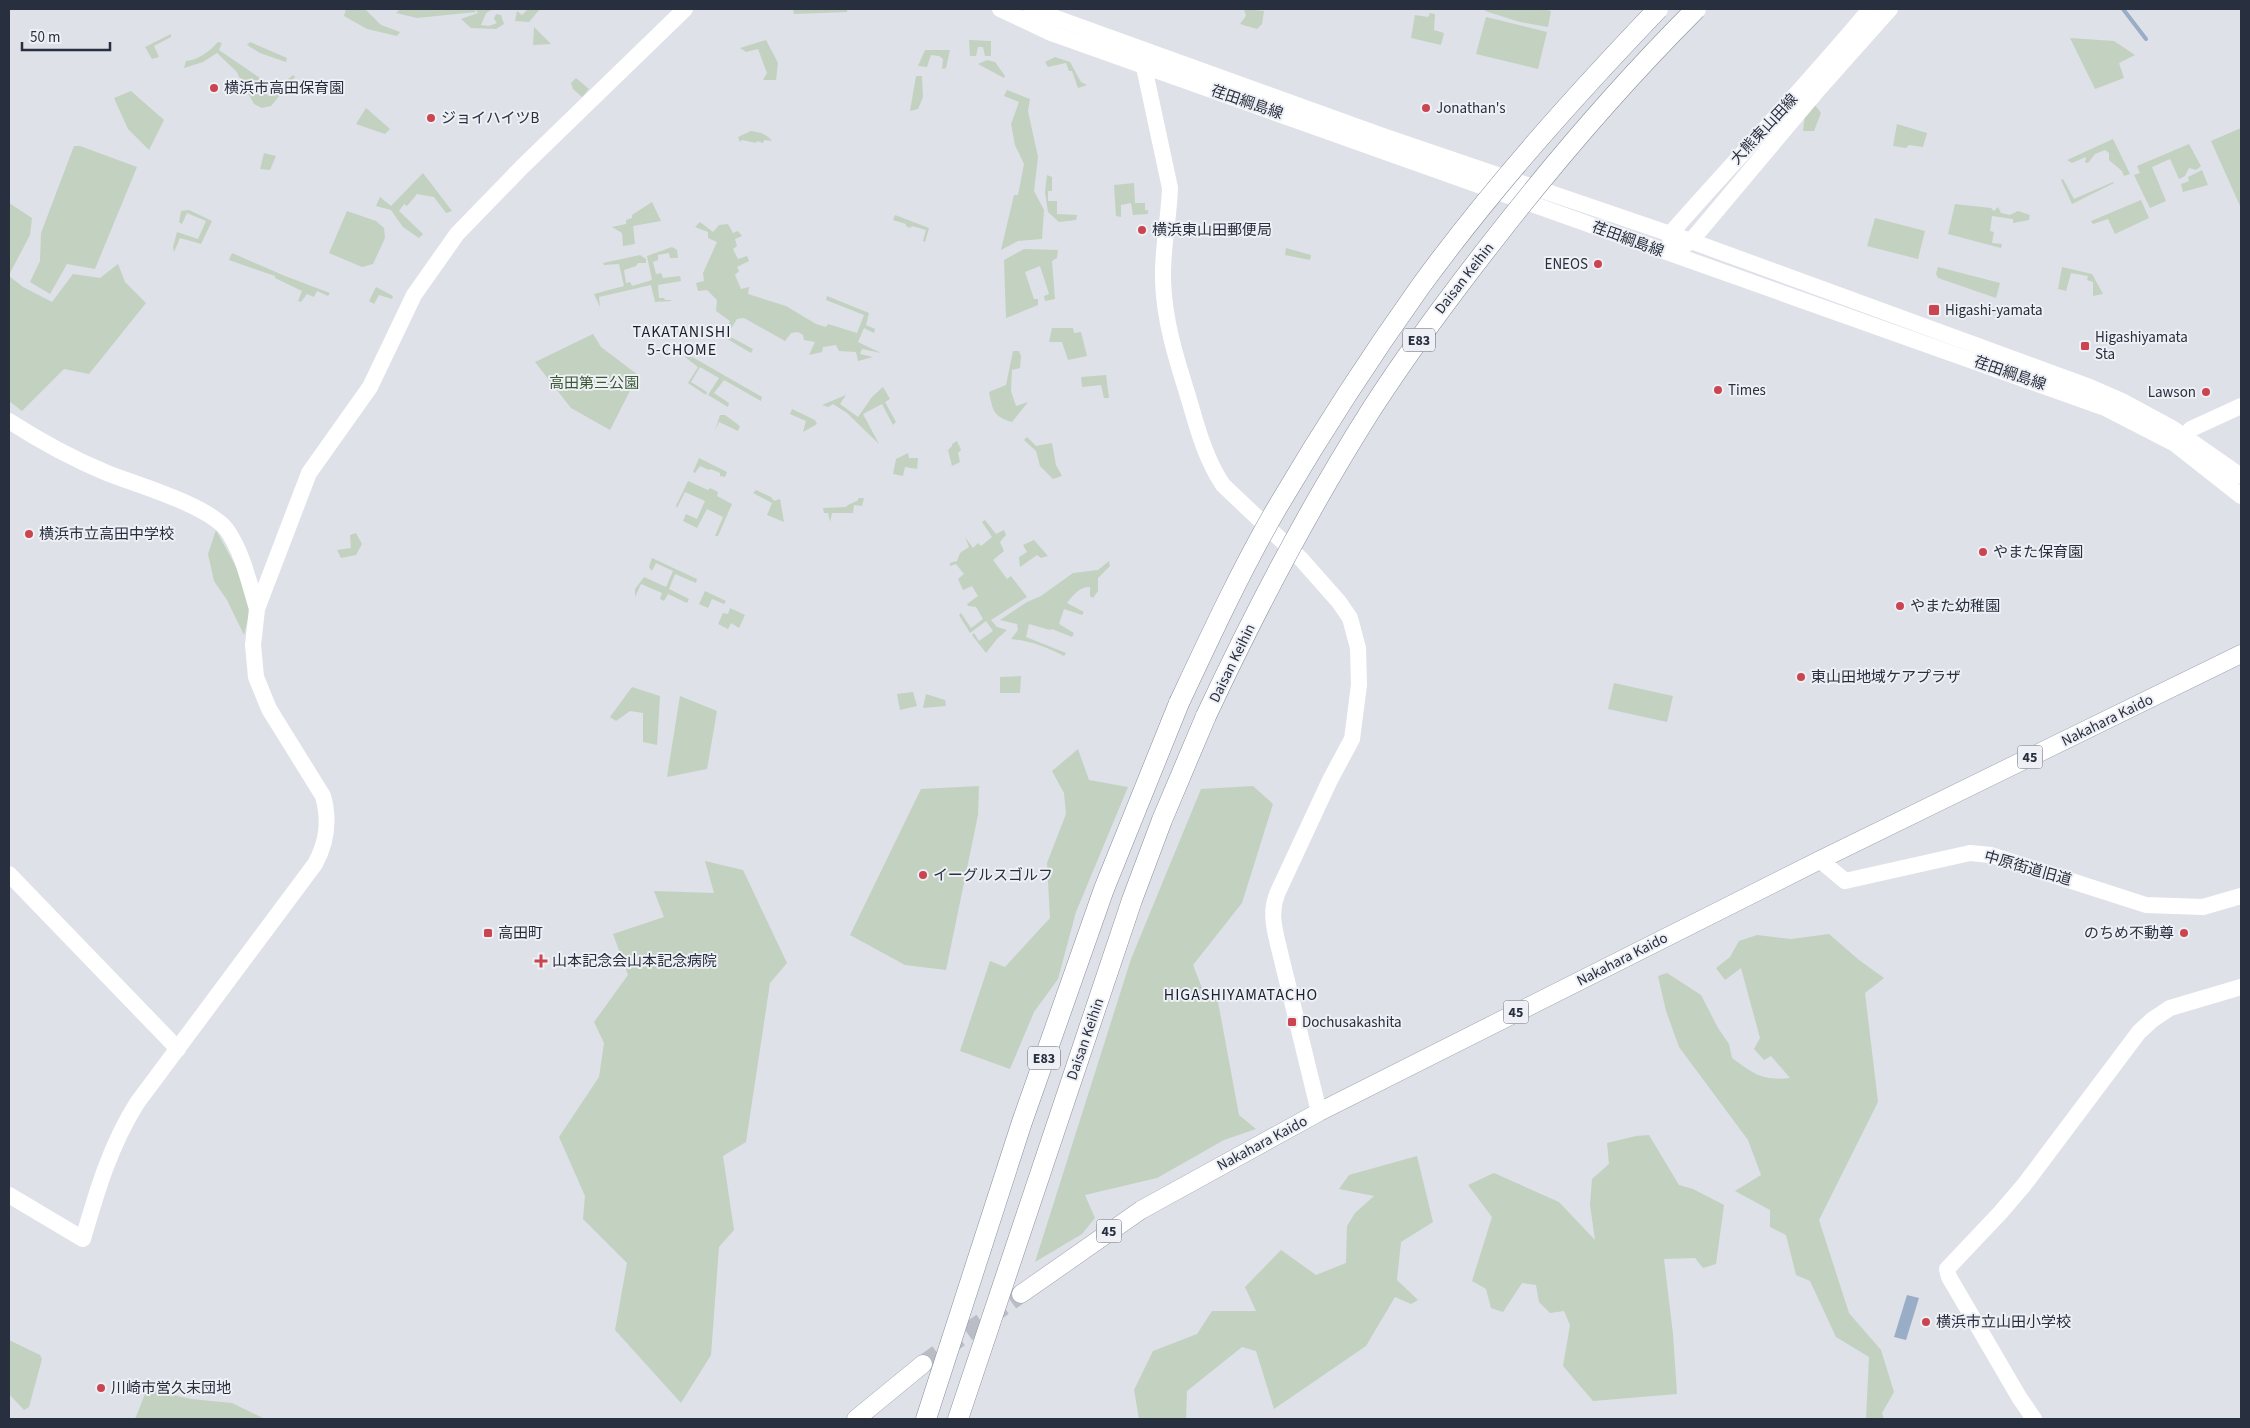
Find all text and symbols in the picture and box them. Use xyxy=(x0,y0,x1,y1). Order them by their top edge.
scale bar xyxy=(22,20,110,52)
text: 50 m xyxy=(30,27,60,48)
place label: 横浜市高田保育園 xyxy=(224,78,344,99)
street label: 荏田綱島線 xyxy=(1208,80,1286,125)
marker: 横浜市高田保育園 xyxy=(208,82,220,94)
street label: 大熊東山田線 xyxy=(1726,89,1803,169)
place label: Jonathan's xyxy=(1436,98,1506,119)
marker: Jonathan's xyxy=(1420,102,1432,114)
place label: ジョイハイツB xyxy=(441,108,539,129)
marker: ジョイハイツB xyxy=(425,112,437,124)
street label: 荏田綱島線 xyxy=(1589,217,1667,262)
place label: 横浜東山田郵便局 xyxy=(1152,220,1272,241)
marker: 横浜東山田郵便局 xyxy=(1136,224,1148,236)
street label: Daisan Keihin xyxy=(1430,238,1499,318)
place label: ENEOS xyxy=(1545,254,1588,275)
marker: ENEOS xyxy=(1592,258,1604,270)
place label: Higashi-yamata xyxy=(1945,300,2043,321)
marker: Higashi-yamata xyxy=(1927,303,1941,317)
district label: TAKATANISHI 5-CHOME xyxy=(633,321,731,361)
place label: Higashiyamata Sta xyxy=(2095,327,2188,365)
road number: E83 xyxy=(1403,328,1435,352)
marker: Higashiyamata Sta xyxy=(2079,340,2091,352)
street label: 荏田綱島線 xyxy=(1971,351,2049,396)
park label: 高田第三公園 xyxy=(549,373,639,394)
place label: Times xyxy=(1728,380,1766,401)
place label: Lawson xyxy=(2148,382,2196,403)
marker: Times xyxy=(1712,384,1724,396)
marker: Lawson xyxy=(2200,386,2212,398)
place label: 横浜市立高田中学校 xyxy=(39,524,174,545)
marker: 横浜市立高田中学校 xyxy=(23,528,35,540)
place label: やまた保育園 xyxy=(1993,542,2083,563)
marker: やまた保育園 xyxy=(1977,546,1989,558)
place label: やまた幼稚園 xyxy=(1910,596,2000,617)
marker: やまた幼稚園 xyxy=(1894,600,1906,612)
street label: Daisan Keihin xyxy=(1204,620,1261,706)
place label: 東山田地域ケアプラザ xyxy=(1811,667,1961,688)
marker: 東山田地域ケアプラザ xyxy=(1795,671,1807,683)
street label: Nakahara Kaido xyxy=(2058,689,2157,752)
road number: 45 xyxy=(2018,746,2042,769)
street label: 中原街道旧道 xyxy=(1982,846,2074,891)
place label: イーグルスゴルフ xyxy=(933,865,1053,886)
marker: イーグルスゴルフ xyxy=(917,869,929,881)
place label: 高田町 xyxy=(498,923,543,944)
place label: のちめ不動尊 xyxy=(2084,923,2174,944)
marker: 高田町 xyxy=(482,927,494,939)
street label: Nakahara Kaido xyxy=(1573,927,1671,991)
marker: のちめ不動尊 xyxy=(2178,927,2190,939)
place label: 山本記念会山本記念病院 xyxy=(552,951,717,972)
marker: 山本記念会山本記念病院 xyxy=(534,954,548,968)
district label: HIGASHIYAMATACHO xyxy=(1164,984,1318,1006)
street label: Daisan Keihin xyxy=(1062,995,1109,1083)
road number: 45 xyxy=(1504,1000,1528,1024)
place label: Dochusakashita xyxy=(1302,1012,1402,1033)
marker: Dochusakashita xyxy=(1286,1016,1298,1028)
road number: E83 xyxy=(1028,1046,1060,1070)
street label: Nakahara Kaido xyxy=(1213,1111,1311,1176)
road number: 45 xyxy=(1096,1220,1122,1242)
place label: 横浜市立山田小学校 xyxy=(1936,1312,2071,1333)
marker: 横浜市立山田小学校 xyxy=(1920,1316,1932,1328)
place label: 川崎市営久末団地 xyxy=(111,1378,231,1399)
marker: 川崎市営久末団地 xyxy=(95,1382,107,1394)

